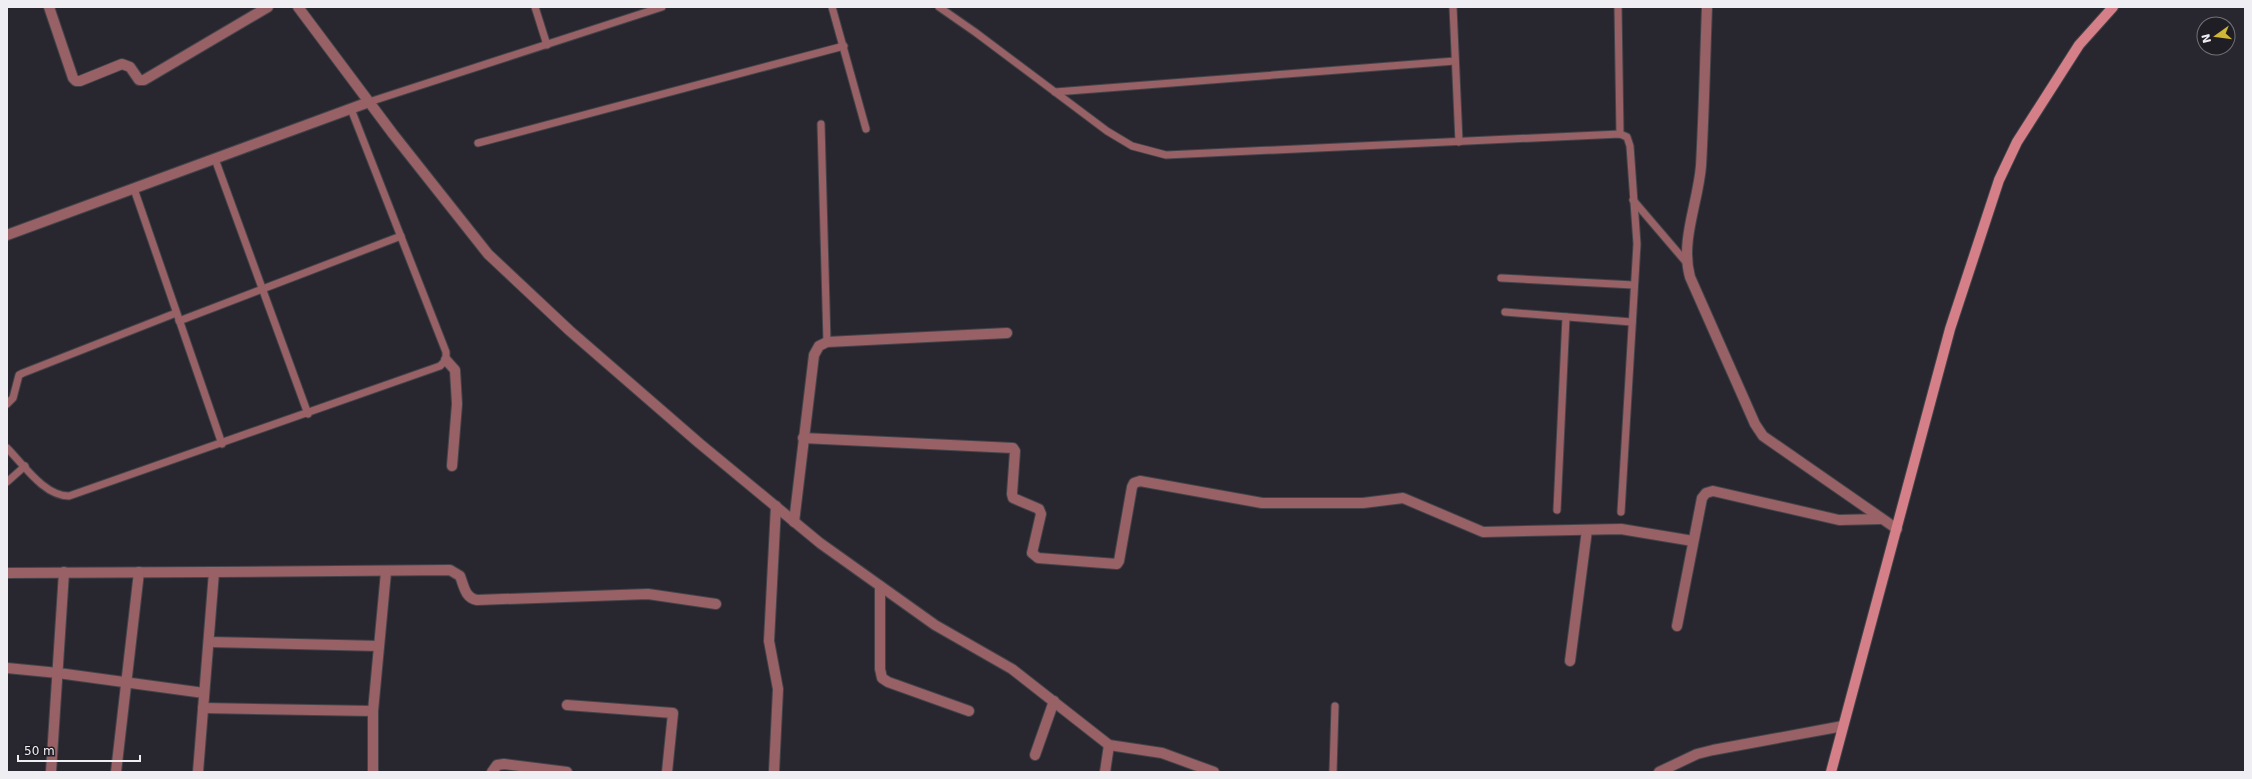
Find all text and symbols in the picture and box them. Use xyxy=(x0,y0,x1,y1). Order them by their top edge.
north arrow xyxy=(2196,16,2236,56)
text: N xyxy=(2199,32,2214,44)
scale bar xyxy=(18,737,140,763)
text: 50 m xyxy=(24,744,55,758)

